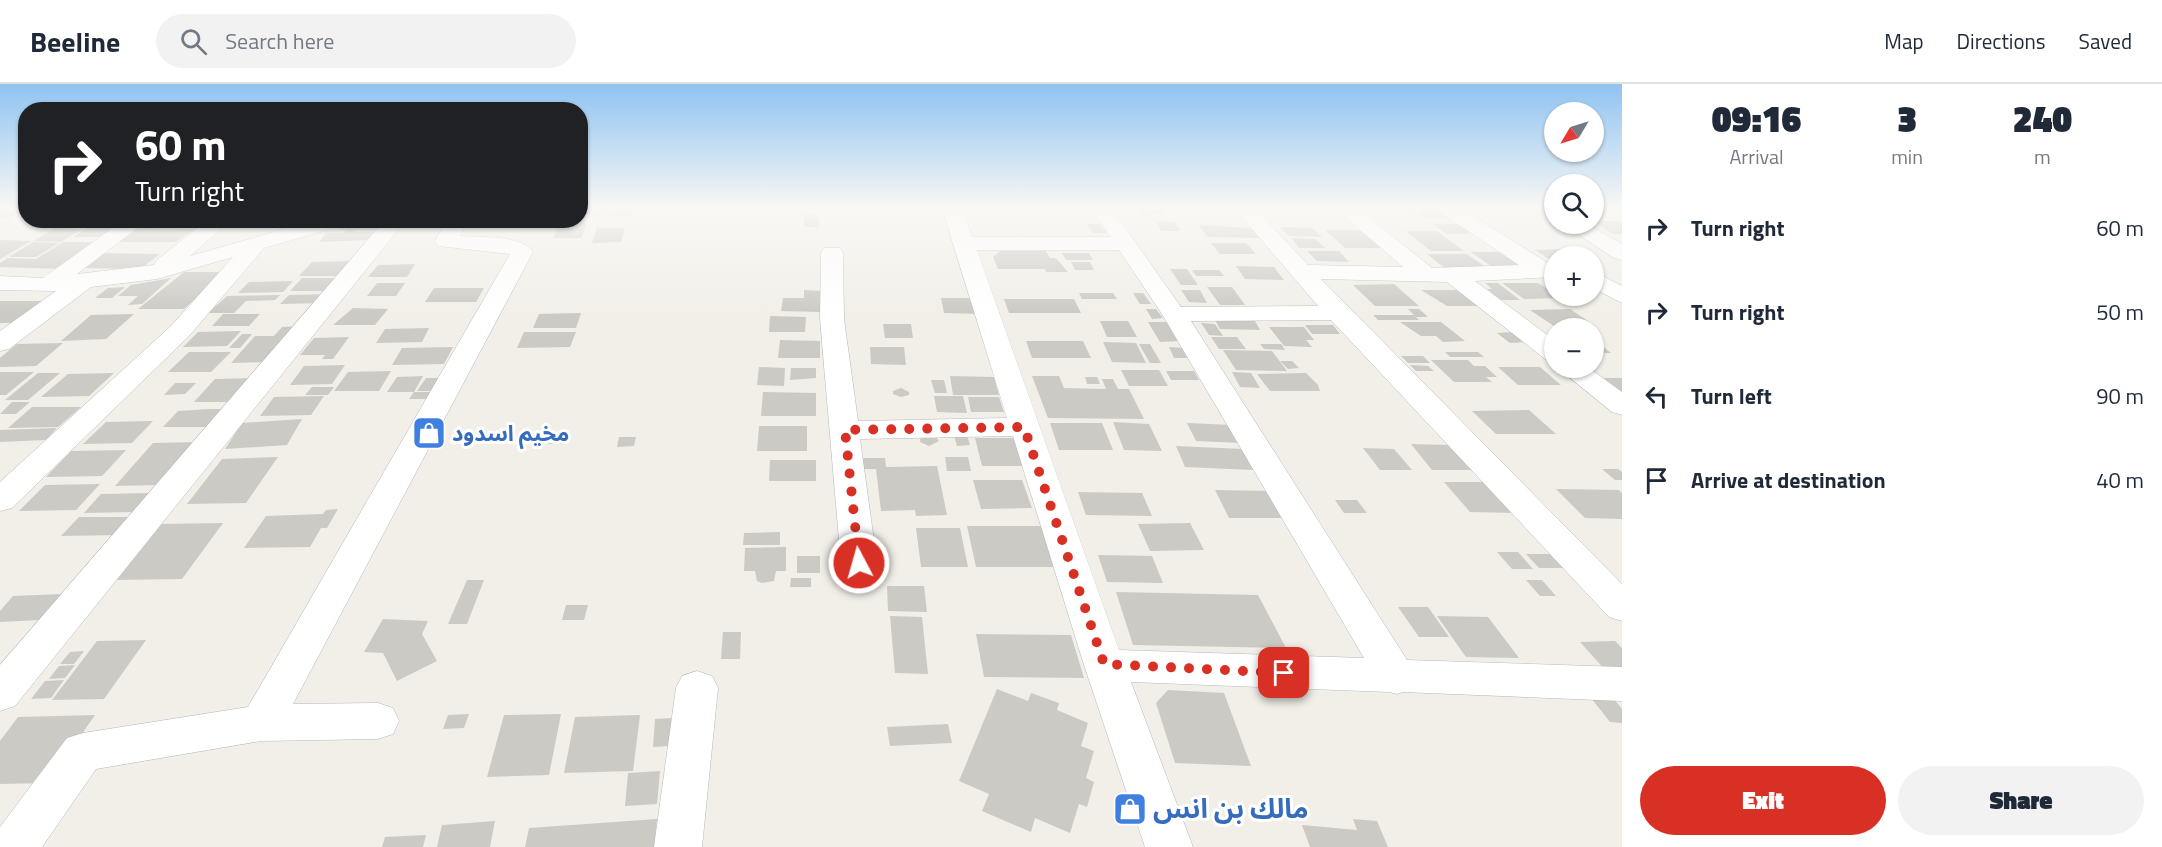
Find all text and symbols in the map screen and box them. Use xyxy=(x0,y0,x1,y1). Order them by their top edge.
search box xyxy=(156,14,576,68)
text: Beeline xyxy=(30,20,120,63)
text: Search here xyxy=(225,24,334,58)
icon: search xyxy=(177,25,210,58)
text: Map xyxy=(1884,25,1924,57)
text: Directions xyxy=(1957,25,2046,57)
text: Saved xyxy=(2079,25,2132,57)
text: 09:16 xyxy=(1712,91,1801,146)
text: 3 xyxy=(1897,91,1917,146)
text: 240 xyxy=(2013,91,2072,146)
north arrow xyxy=(1544,102,1604,162)
map controls xyxy=(1544,102,1604,378)
text: 60 m xyxy=(135,112,227,176)
icon: right xyxy=(36,126,114,204)
text: Arrival xyxy=(1729,141,1784,172)
text: min xyxy=(1891,141,1923,172)
text: m xyxy=(2034,141,2051,172)
text: Turn right xyxy=(135,170,244,211)
button: search xyxy=(1544,174,1604,234)
text: Turn right xyxy=(1691,211,1785,245)
text: 60 m xyxy=(2096,211,2144,245)
icon: right xyxy=(1640,212,1673,245)
button: + xyxy=(1544,246,1604,306)
text: Turn right xyxy=(1691,295,1785,329)
text: 50 m xyxy=(2096,295,2144,329)
icon: right xyxy=(1640,296,1673,329)
button: − xyxy=(1544,318,1604,378)
text: Turn left xyxy=(1691,379,1772,413)
text: 90 m xyxy=(2096,379,2144,413)
icon: left xyxy=(1640,380,1673,413)
shop icon: مخيم اسدود xyxy=(411,415,447,451)
place label: مخيم اسدود xyxy=(452,416,569,450)
text: Arrive at destination xyxy=(1691,463,1886,497)
text: 40 m xyxy=(2096,463,2144,497)
icon: arrive xyxy=(1640,464,1673,497)
position arrow xyxy=(827,531,891,595)
pin xyxy=(1258,647,1309,698)
icon: arrive xyxy=(1267,656,1300,689)
button: Exit xyxy=(1640,766,1886,835)
button: Share xyxy=(1898,766,2144,835)
place label: مالك بن انس xyxy=(1153,787,1309,828)
shop icon: مالك بن انس xyxy=(1112,791,1148,827)

